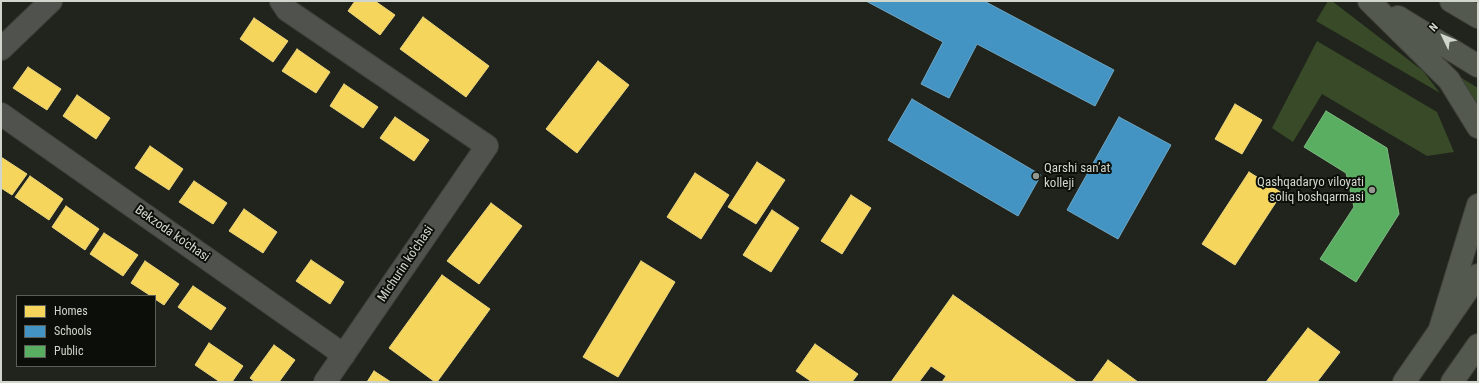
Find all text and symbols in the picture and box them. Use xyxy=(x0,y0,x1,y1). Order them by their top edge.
north arrow xyxy=(1423,16,1463,56)
text: N xyxy=(1427,21,1441,34)
place label: Qarshi san’at kolleji xyxy=(1044,161,1110,192)
marker: Qarshi san’at kolleji xyxy=(1031,171,1041,181)
place label: Qashqadaryo viloyati soliq boshqarmasi xyxy=(1257,175,1364,206)
marker: Qashqadaryo viloyati soliq boshqarmasi xyxy=(1367,185,1377,195)
street label: Bekzoda ko'chasi xyxy=(132,202,212,266)
street label: Michurin ko'chasi xyxy=(375,223,437,305)
legend xyxy=(16,295,156,367)
text: Homes xyxy=(54,304,88,318)
text: Schools xyxy=(54,324,92,338)
text: Public xyxy=(54,344,83,358)

